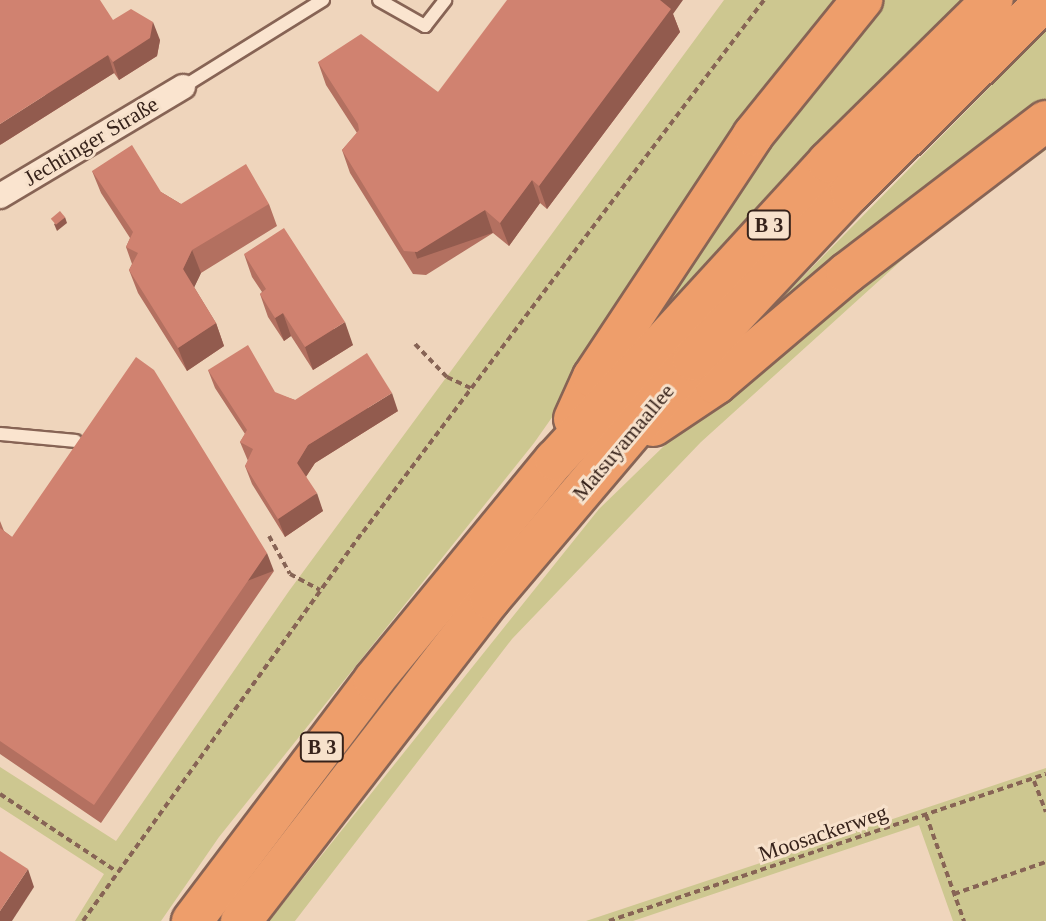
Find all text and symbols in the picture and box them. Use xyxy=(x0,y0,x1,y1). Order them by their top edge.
street label: Jechtinger Straße xyxy=(19,91,163,191)
road number: B 3 xyxy=(745,209,793,241)
street label: Matsuyamaallee xyxy=(567,378,679,506)
road number: B 3 xyxy=(298,731,346,763)
street label: Moosackerweg xyxy=(755,799,891,867)

